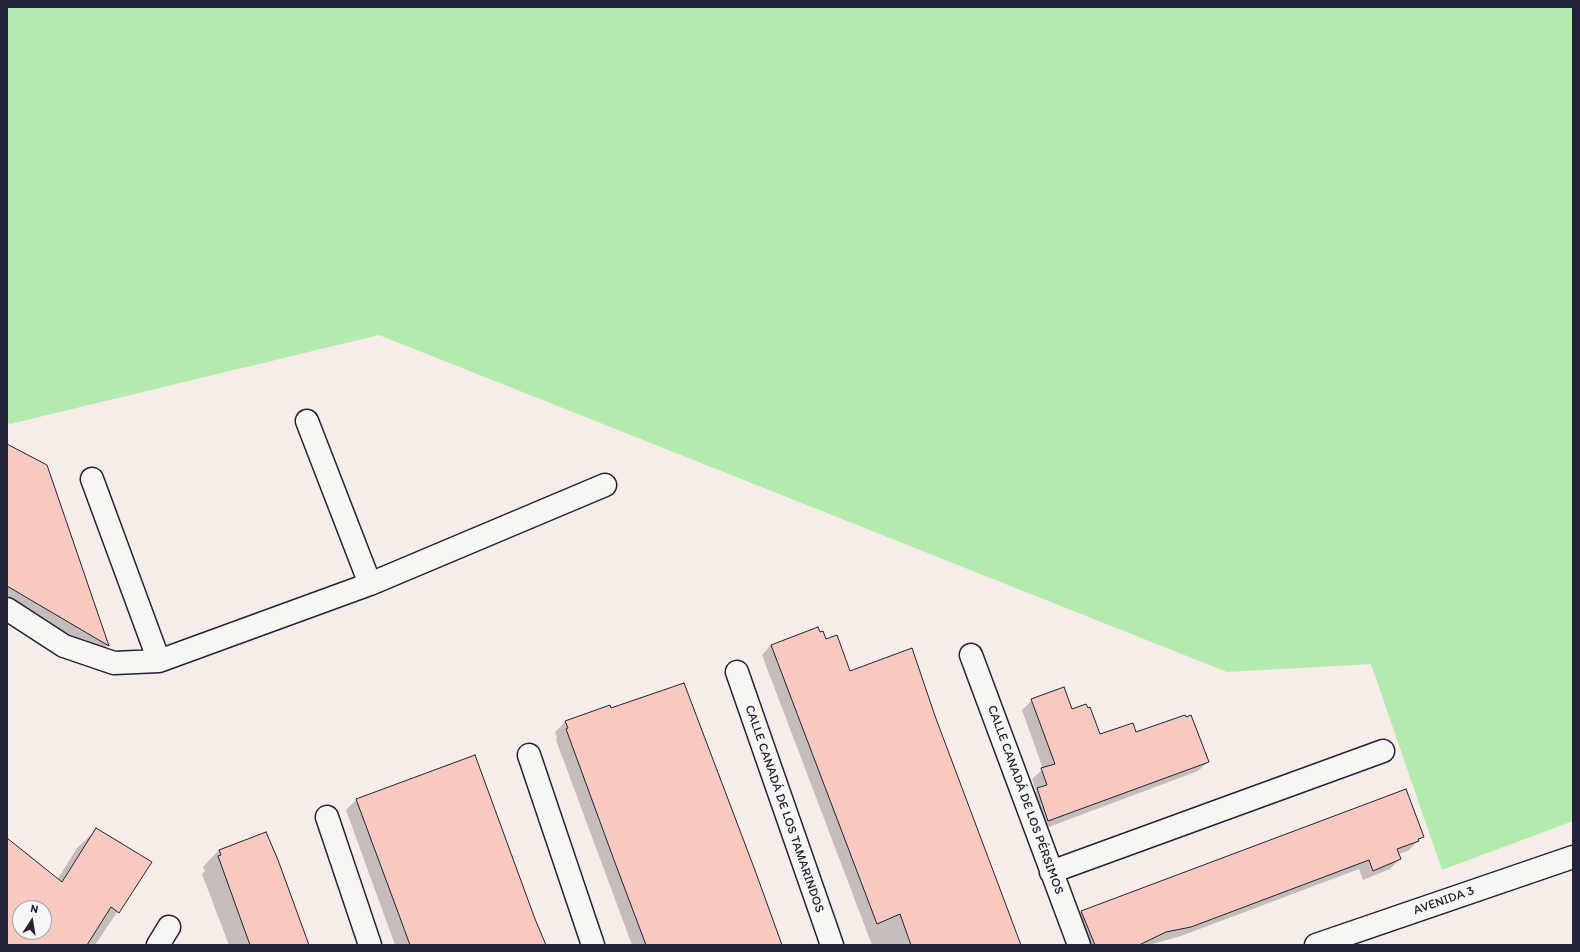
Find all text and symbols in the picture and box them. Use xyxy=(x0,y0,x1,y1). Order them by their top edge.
street label: CALLE CANADÁ DE LOS TAMARINDOS xyxy=(741,703,827,915)
street label: CALLE CANADÁ DE LOS PÉRSIMOS xyxy=(983,703,1067,897)
street label: AVENIDA 3 xyxy=(1412,883,1476,919)
north arrow xyxy=(12,900,52,940)
text: N xyxy=(29,902,39,916)

